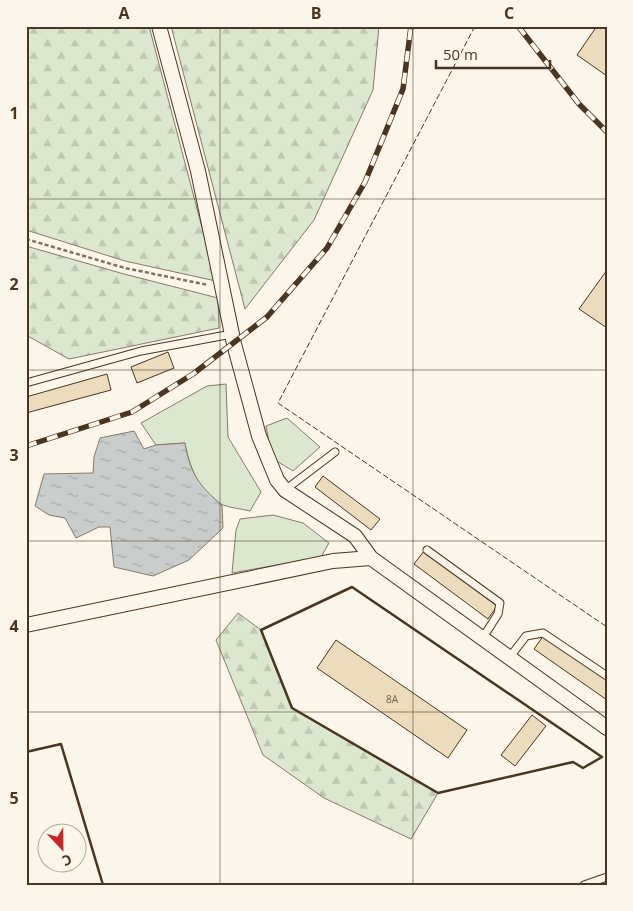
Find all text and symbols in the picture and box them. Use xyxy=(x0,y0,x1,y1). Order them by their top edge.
text: A xyxy=(118,2,130,24)
text: B xyxy=(311,2,321,24)
text: C xyxy=(504,2,514,24)
scale bar xyxy=(436,38,549,70)
text: 50 m xyxy=(443,44,478,64)
text: 1 xyxy=(9,102,19,124)
text: 2 xyxy=(9,273,19,295)
text: 3 xyxy=(9,444,19,466)
text: 4 xyxy=(9,615,19,637)
house number: 8А xyxy=(386,692,399,706)
text: 5 xyxy=(9,787,19,809)
north arrow xyxy=(38,824,88,874)
text: С xyxy=(59,850,75,871)

